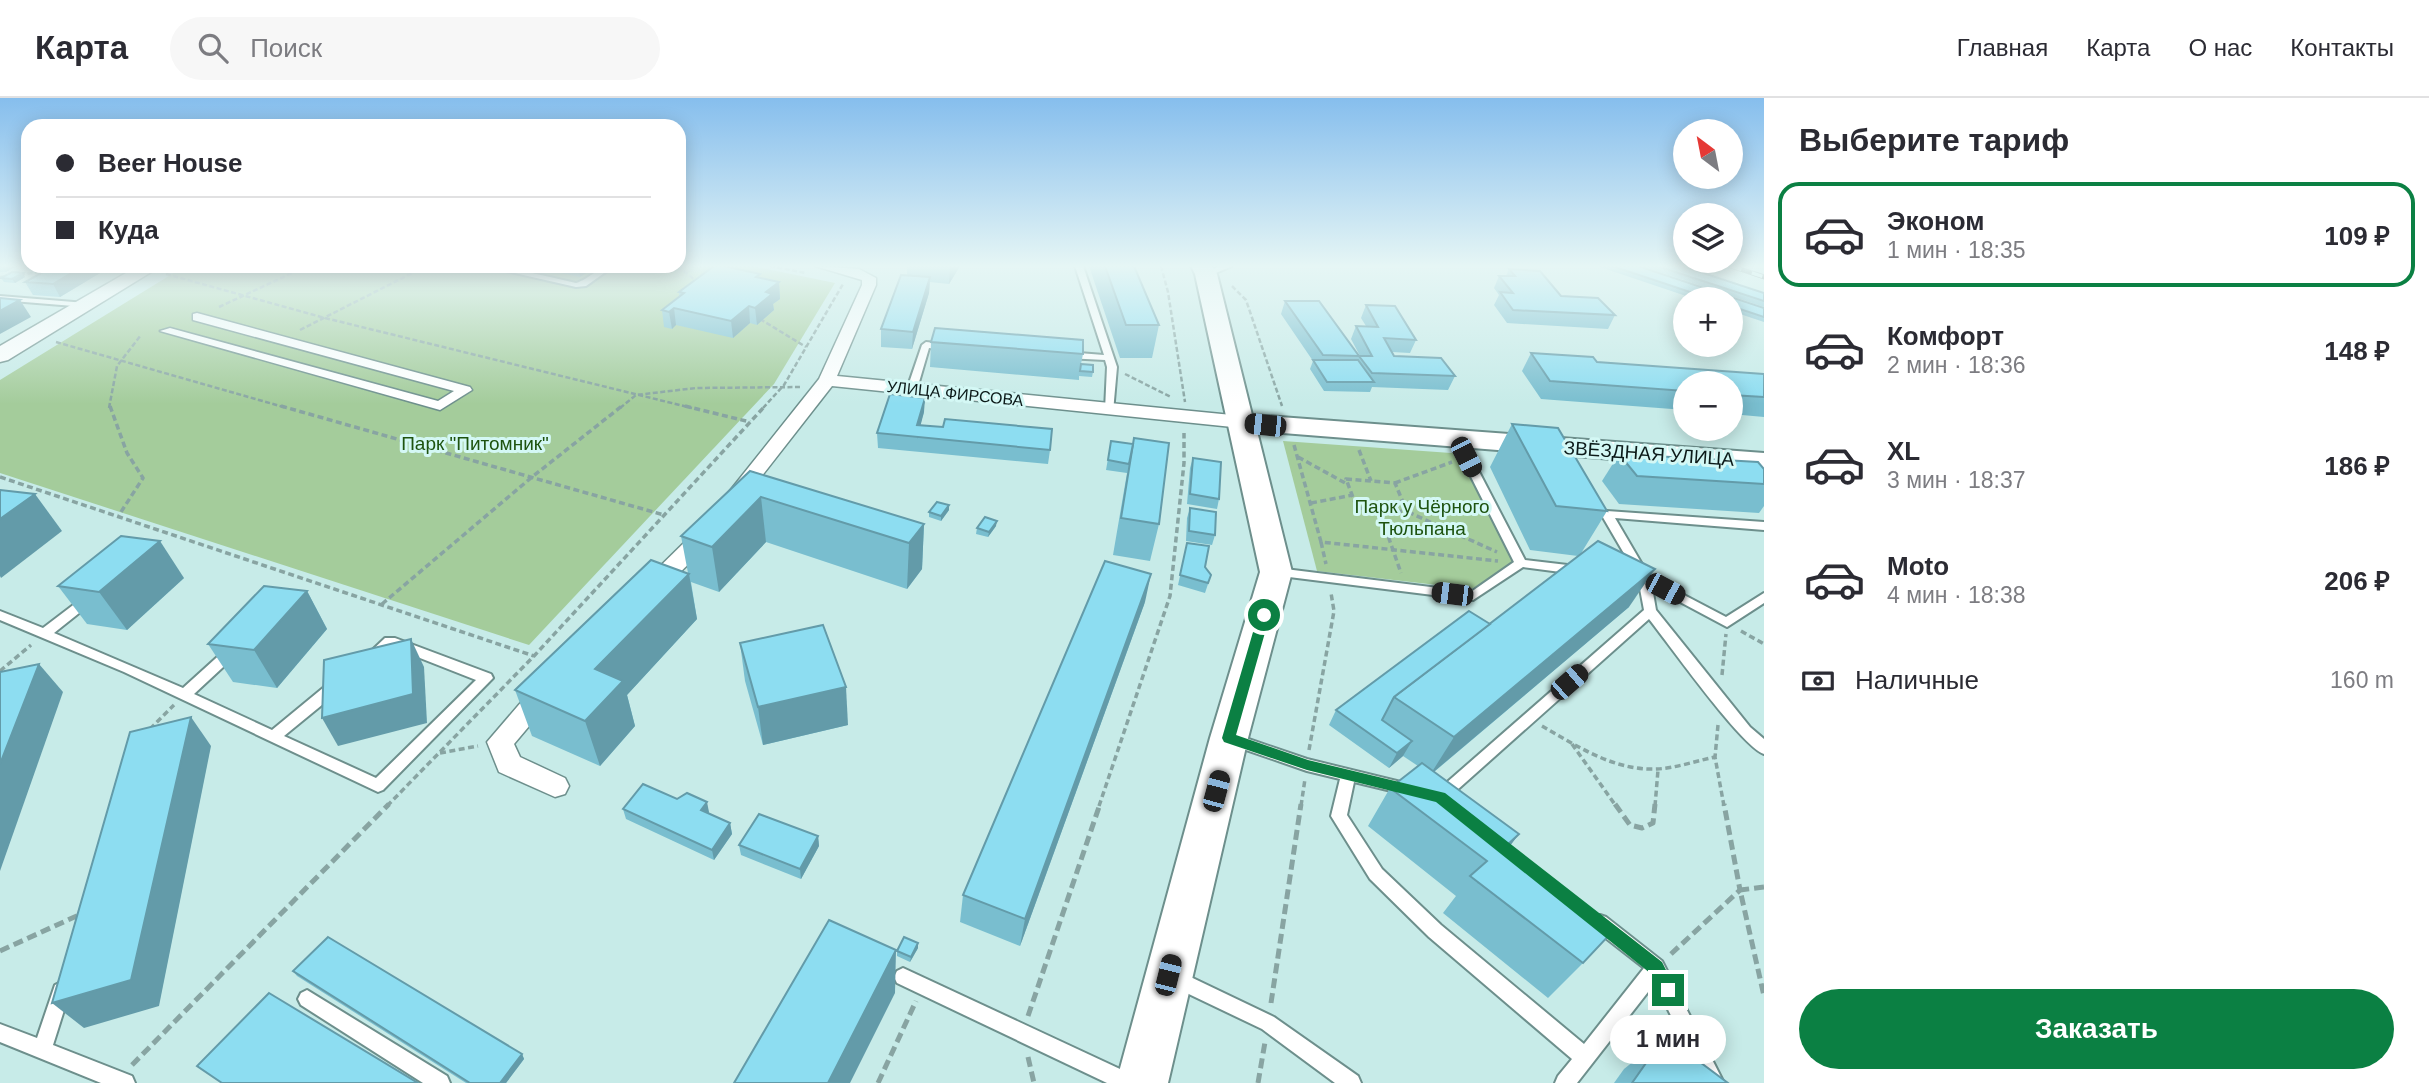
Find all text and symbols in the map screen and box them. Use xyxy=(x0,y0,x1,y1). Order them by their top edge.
search box xyxy=(170,17,660,80)
text: Карта xyxy=(35,29,128,66)
icon: search xyxy=(194,29,232,67)
text: Поиск xyxy=(250,33,322,63)
text: Главная xyxy=(1957,34,2048,61)
text: Карта xyxy=(2086,34,2150,61)
text: О нас xyxy=(2188,34,2252,61)
text: Контакты xyxy=(2290,34,2394,61)
north arrow xyxy=(1673,119,1743,189)
map controls xyxy=(1673,119,1743,441)
text: Выберите тариф xyxy=(1799,122,2069,158)
text: Beer House xyxy=(98,148,243,178)
button: layers xyxy=(1673,203,1743,273)
icon: car xyxy=(1803,203,1866,266)
text: Эконом xyxy=(1887,206,1985,236)
text: Куда xyxy=(98,215,159,245)
text: 109 ₽ xyxy=(2324,221,2390,251)
text: 1 мин · 18:35 xyxy=(1887,237,2026,263)
button: + xyxy=(1673,287,1743,357)
icon: car xyxy=(1803,318,1866,381)
text: Комфорт xyxy=(1887,321,2004,351)
text: 148 ₽ xyxy=(2324,336,2390,366)
text: 2 мин · 18:36 xyxy=(1887,352,2026,378)
button: − xyxy=(1673,371,1743,441)
street label: УЛИЦА ФИРСОВА xyxy=(886,378,1024,409)
car xyxy=(1244,412,1287,438)
park label: Парк "Питомник" xyxy=(401,433,549,454)
icon: car xyxy=(1803,433,1866,496)
car xyxy=(1448,434,1485,480)
text: XL xyxy=(1887,436,1920,466)
street label: ЗВЁЗДНАЯ УЛИЦА xyxy=(1563,437,1735,470)
text: 186 ₽ xyxy=(2324,451,2390,481)
text: 3 мин · 18:37 xyxy=(1887,467,2026,493)
park label: Парк у Чёрного Тюльпана xyxy=(1354,496,1490,539)
icon: car xyxy=(1803,548,1866,611)
text: Moto xyxy=(1887,551,1949,581)
text: 206 ₽ xyxy=(2324,566,2390,596)
car xyxy=(1642,570,1689,608)
car xyxy=(1430,581,1475,607)
text: 4 мин · 18:38 xyxy=(1887,582,2026,608)
route start xyxy=(1248,599,1280,631)
car xyxy=(1547,660,1592,704)
icon: cash xyxy=(1799,662,1837,700)
text: Наличные xyxy=(1855,665,1979,695)
text: 160 m xyxy=(2330,667,2394,693)
car xyxy=(1201,768,1232,814)
car xyxy=(1153,952,1184,998)
route end xyxy=(1652,974,1684,1006)
button: Заказать xyxy=(1799,989,2394,1069)
callout: 1 мин xyxy=(1610,1015,1726,1064)
text: 1 мин xyxy=(1636,1026,1700,1052)

